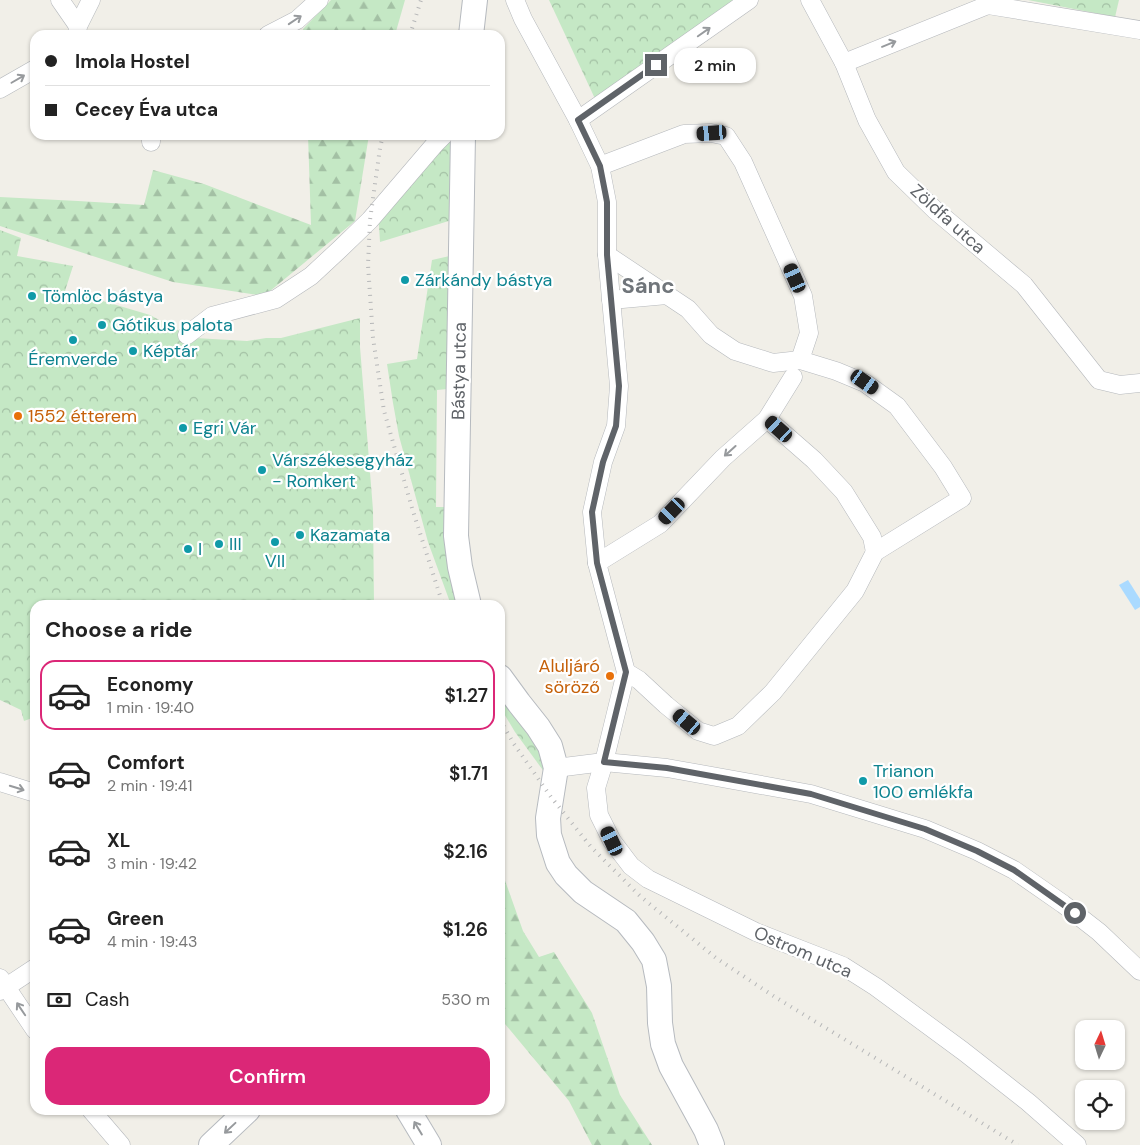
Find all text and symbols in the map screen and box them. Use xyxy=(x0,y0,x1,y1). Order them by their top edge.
one-way arrow xyxy=(288,15,302,25)
one-way arrow xyxy=(696,27,710,37)
one-way arrow xyxy=(881,39,896,49)
callout: 2 min xyxy=(674,48,756,82)
text: Imola Hostel xyxy=(75,49,190,74)
route end xyxy=(645,54,667,76)
text: 2 min xyxy=(694,55,736,76)
one-way arrow xyxy=(10,74,24,84)
text: Cecey Éva utca xyxy=(75,97,218,122)
car xyxy=(696,124,727,142)
street label: Zöldfa utca xyxy=(905,179,991,259)
car xyxy=(782,261,807,295)
place label: Zárkándy bástya xyxy=(415,268,552,292)
district label: Sánc xyxy=(621,271,675,300)
marker: Zárkándy bástya xyxy=(399,274,411,286)
place label: Tömlöc bástya xyxy=(42,284,163,308)
marker: Tömlöc bástya xyxy=(26,290,38,302)
place label: Gótikus palota xyxy=(112,313,233,337)
marker: Gótikus palota xyxy=(96,319,108,331)
street label: Bástya utca xyxy=(446,322,472,420)
marker: Éremverde xyxy=(67,334,79,346)
place label: Képtár xyxy=(143,339,198,363)
marker: Képtár xyxy=(127,345,139,357)
place label: Éremverde xyxy=(28,347,118,371)
car xyxy=(848,367,881,397)
place label: 1552 étterem xyxy=(28,404,137,428)
marker: 1552 étterem xyxy=(12,410,24,422)
car xyxy=(762,413,795,445)
place label: Egri Vár xyxy=(193,416,257,440)
marker: Egri Vár xyxy=(177,422,189,434)
one-way arrow xyxy=(724,445,737,457)
place label: Várszékesegyház - Romkert xyxy=(272,448,413,493)
marker: Várszékesegyház - Romkert xyxy=(256,464,268,476)
car xyxy=(656,495,687,527)
place label: Kazamata xyxy=(310,523,390,547)
marker: Kazamata xyxy=(294,529,306,541)
place label: III xyxy=(229,532,242,556)
marker: VII xyxy=(269,536,281,548)
place label: I xyxy=(198,537,202,561)
marker: III xyxy=(213,538,225,550)
marker: I xyxy=(182,543,194,555)
place label: VII xyxy=(265,549,285,573)
text: Choose a ride xyxy=(45,615,193,644)
place label: Aluljáró söröző xyxy=(539,654,600,699)
marker: Aluljáró söröző xyxy=(604,670,616,682)
text: Economy xyxy=(107,672,194,697)
icon: car xyxy=(47,673,92,718)
text: $1.27 xyxy=(445,683,488,708)
text: 1 min · 19:40 xyxy=(107,697,194,718)
car xyxy=(670,707,703,737)
text: Comfort xyxy=(107,750,185,775)
icon: car xyxy=(47,751,92,796)
place label: Trianon 100 emlékfa xyxy=(873,759,973,804)
text: $1.71 xyxy=(449,761,488,786)
text: 2 min · 19:41 xyxy=(107,775,192,796)
marker: Trianon 100 emlékfa xyxy=(857,775,869,787)
one-way arrow xyxy=(9,784,25,794)
car xyxy=(598,824,625,858)
text: XL xyxy=(107,828,130,853)
icon: car xyxy=(47,829,92,874)
text: $2.16 xyxy=(443,839,488,864)
text: 3 min · 19:42 xyxy=(107,853,197,874)
route start xyxy=(1064,902,1086,924)
text: Green xyxy=(107,906,164,931)
icon: car xyxy=(47,907,92,952)
text: $1.26 xyxy=(443,917,488,942)
street label: Ostrom utca xyxy=(750,921,856,983)
text: 4 min · 19:43 xyxy=(107,931,197,952)
icon: cash xyxy=(45,986,73,1014)
text: Cash xyxy=(85,987,129,1012)
text: 530 m xyxy=(441,989,490,1010)
one-way arrow xyxy=(15,1002,25,1016)
north arrow xyxy=(1075,1020,1125,1070)
map controls xyxy=(1075,1020,1125,1130)
button: Confirm xyxy=(45,1047,490,1105)
button: locate xyxy=(1075,1080,1125,1130)
one-way arrow xyxy=(413,1121,423,1135)
one-way arrow xyxy=(223,1122,236,1134)

